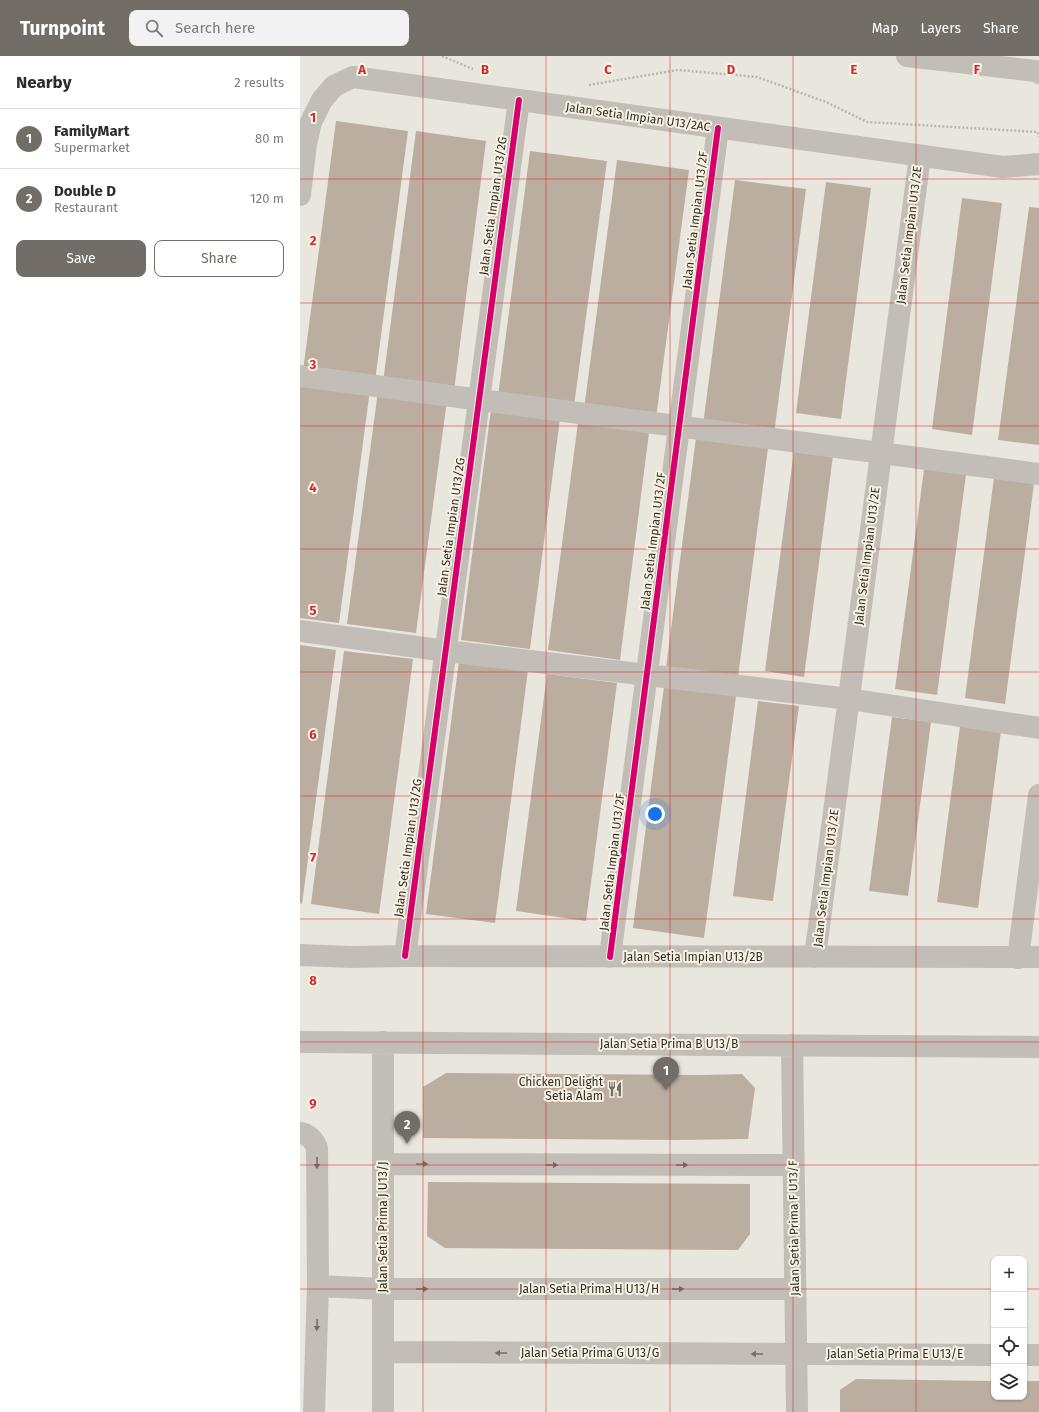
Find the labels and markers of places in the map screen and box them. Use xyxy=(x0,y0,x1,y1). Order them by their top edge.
pin: 1 xyxy=(653,1057,679,1090)
place label: Chicken Delight Setia Alam xyxy=(519,1075,604,1103)
restaurant icon: Chicken Delight Setia Alam xyxy=(606,1080,624,1098)
pin: 2 xyxy=(394,1111,420,1144)

